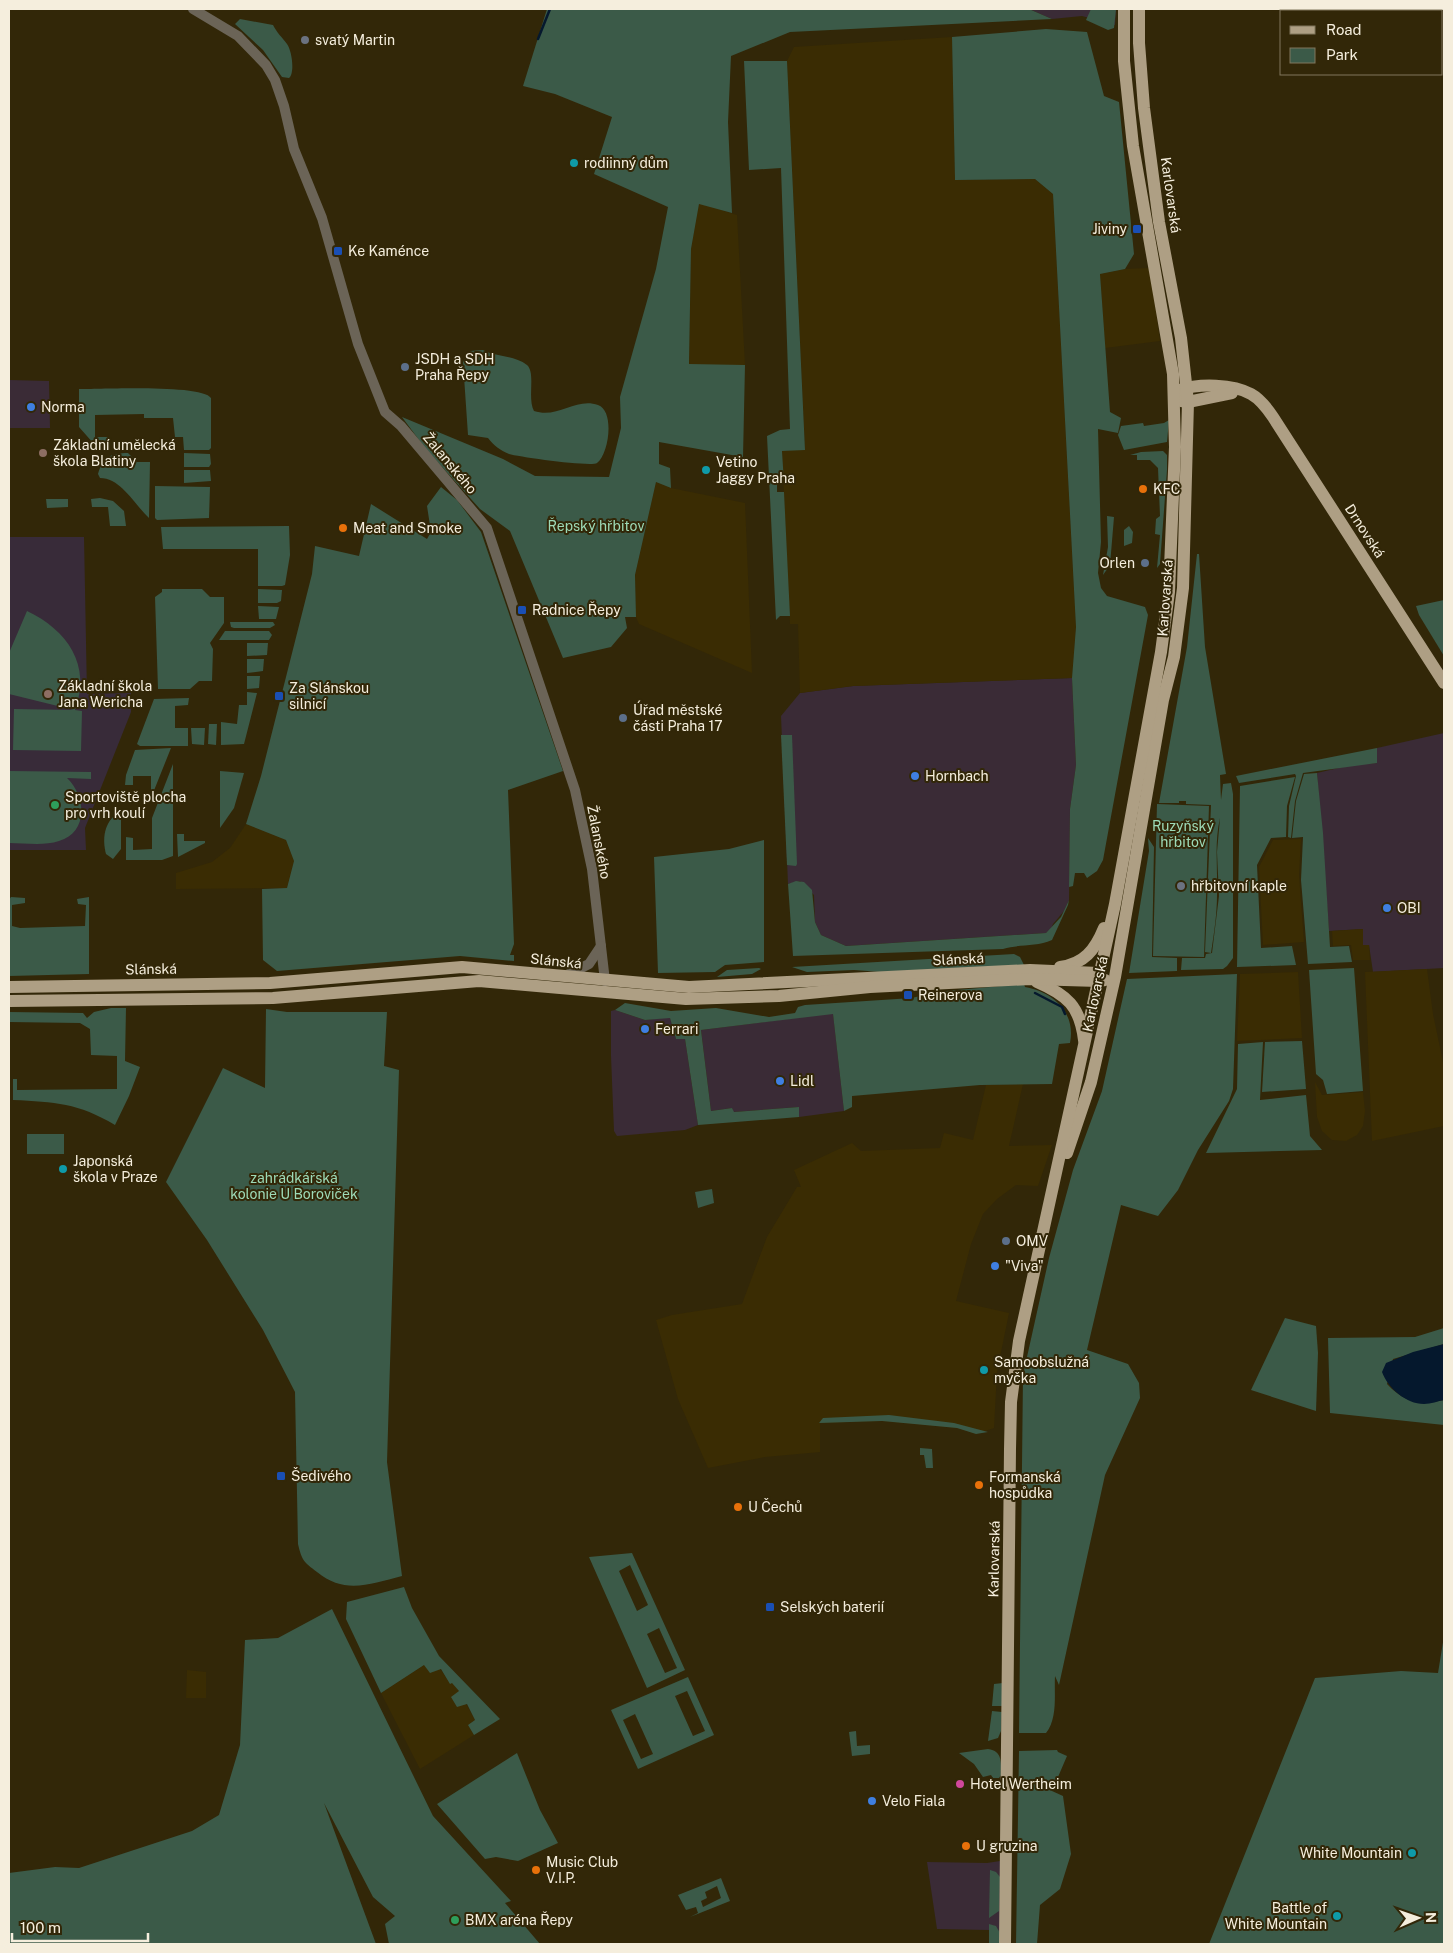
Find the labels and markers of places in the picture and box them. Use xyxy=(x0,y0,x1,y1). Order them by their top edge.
place label: svatý Martin xyxy=(315,32,395,48)
marker: svatý Martin xyxy=(299,34,311,46)
place label: rodiinný dům xyxy=(584,155,668,171)
marker: rodiinný dům xyxy=(568,157,580,169)
place label: Jiviny xyxy=(1092,221,1128,237)
marker: Jiviny xyxy=(1131,223,1143,235)
place label: Ke Kaménce xyxy=(348,243,429,259)
marker: Ke Kaménce xyxy=(332,245,344,257)
place label: JSDH a SDH Praha Řepy xyxy=(415,351,495,383)
marker: JSDH a SDH Praha Řepy xyxy=(399,361,411,373)
place label: Norma xyxy=(41,399,85,415)
marker: Norma xyxy=(25,401,37,413)
place label: Základní umělecká škola Blatiny xyxy=(53,437,176,469)
marker: Základní umělecká škola Blatiny xyxy=(37,447,49,459)
place label: Vetino Jaggy Praha xyxy=(716,454,795,486)
marker: Vetino Jaggy Praha xyxy=(700,464,712,476)
place label: KFC xyxy=(1153,481,1181,497)
marker: KFC xyxy=(1137,483,1149,495)
place label: Meat and Smoke xyxy=(353,520,462,536)
marker: Meat and Smoke xyxy=(337,522,349,534)
place label: Orlen xyxy=(1099,555,1135,571)
marker: Orlen xyxy=(1139,557,1151,569)
place label: Radnice Řepy xyxy=(532,601,621,618)
marker: Radnice Řepy xyxy=(516,604,528,616)
place label: Základní škola Jana Wericha xyxy=(58,678,152,710)
place label: Za Slánskou silnicí xyxy=(289,680,369,712)
marker: Základní škola Jana Wericha xyxy=(42,688,54,700)
marker: Za Slánskou silnicí xyxy=(273,690,285,702)
place label: Úřad městské části Praha 17 xyxy=(633,700,723,734)
marker: Úřad městské části Praha 17 xyxy=(617,712,629,724)
place label: Hornbach xyxy=(925,768,989,784)
marker: Hornbach xyxy=(909,770,921,782)
place label: Sportoviště plocha pro vrh koulí xyxy=(65,789,186,821)
marker: Sportoviště plocha pro vrh koulí xyxy=(49,799,61,811)
place label: hřbitovní kaple xyxy=(1191,878,1287,894)
marker: hřbitovní kaple xyxy=(1175,880,1187,892)
place label: OBI xyxy=(1397,900,1421,916)
marker: OBI xyxy=(1381,902,1393,914)
place label: Reinerova xyxy=(918,987,983,1003)
marker: Reinerova xyxy=(902,989,914,1001)
place label: Ferrari xyxy=(655,1021,698,1037)
marker: Ferrari xyxy=(639,1023,651,1035)
place label: Lidl xyxy=(790,1073,814,1089)
marker: Lidl xyxy=(774,1075,786,1087)
place label: Japonská škola v Praze xyxy=(73,1153,158,1185)
marker: Japonská škola v Praze xyxy=(57,1163,69,1175)
place label: OMV xyxy=(1016,1233,1049,1249)
marker: OMV xyxy=(1000,1235,1012,1247)
place label: "Viva" xyxy=(1005,1258,1044,1274)
marker: "Viva" xyxy=(989,1260,1001,1272)
place label: Samoobslužná myčka xyxy=(994,1354,1089,1386)
marker: Samoobslužná myčka xyxy=(978,1364,990,1376)
place label: Šedivého xyxy=(291,1467,351,1484)
place label: Formanská hospůdka xyxy=(989,1469,1061,1501)
marker: Šedivého xyxy=(275,1470,287,1482)
marker: Formanská hospůdka xyxy=(973,1479,985,1491)
place label: U Čechů xyxy=(748,1498,802,1515)
marker: U Čechů xyxy=(732,1501,744,1513)
place label: Selských baterií xyxy=(780,1599,885,1615)
marker: Selských baterií xyxy=(764,1601,776,1613)
place label: Hotel Wertheim xyxy=(970,1776,1072,1792)
marker: Hotel Wertheim xyxy=(954,1778,966,1790)
place label: Velo Fiala xyxy=(882,1793,945,1809)
marker: Velo Fiala xyxy=(866,1795,878,1807)
place label: U gruzina xyxy=(976,1838,1038,1854)
marker: U gruzina xyxy=(960,1840,972,1852)
place label: White Mountain xyxy=(1300,1845,1402,1861)
marker: White Mountain xyxy=(1406,1847,1418,1859)
place label: Music Club V.I.P. xyxy=(546,1854,618,1886)
marker: Music Club V.I.P. xyxy=(530,1864,542,1876)
place label: Battle of White Mountain xyxy=(1225,1900,1327,1932)
marker: Battle of White Mountain xyxy=(1331,1910,1343,1922)
place label: BMX aréna Řepy xyxy=(465,1911,574,1928)
marker: BMX aréna Řepy xyxy=(449,1914,461,1926)

